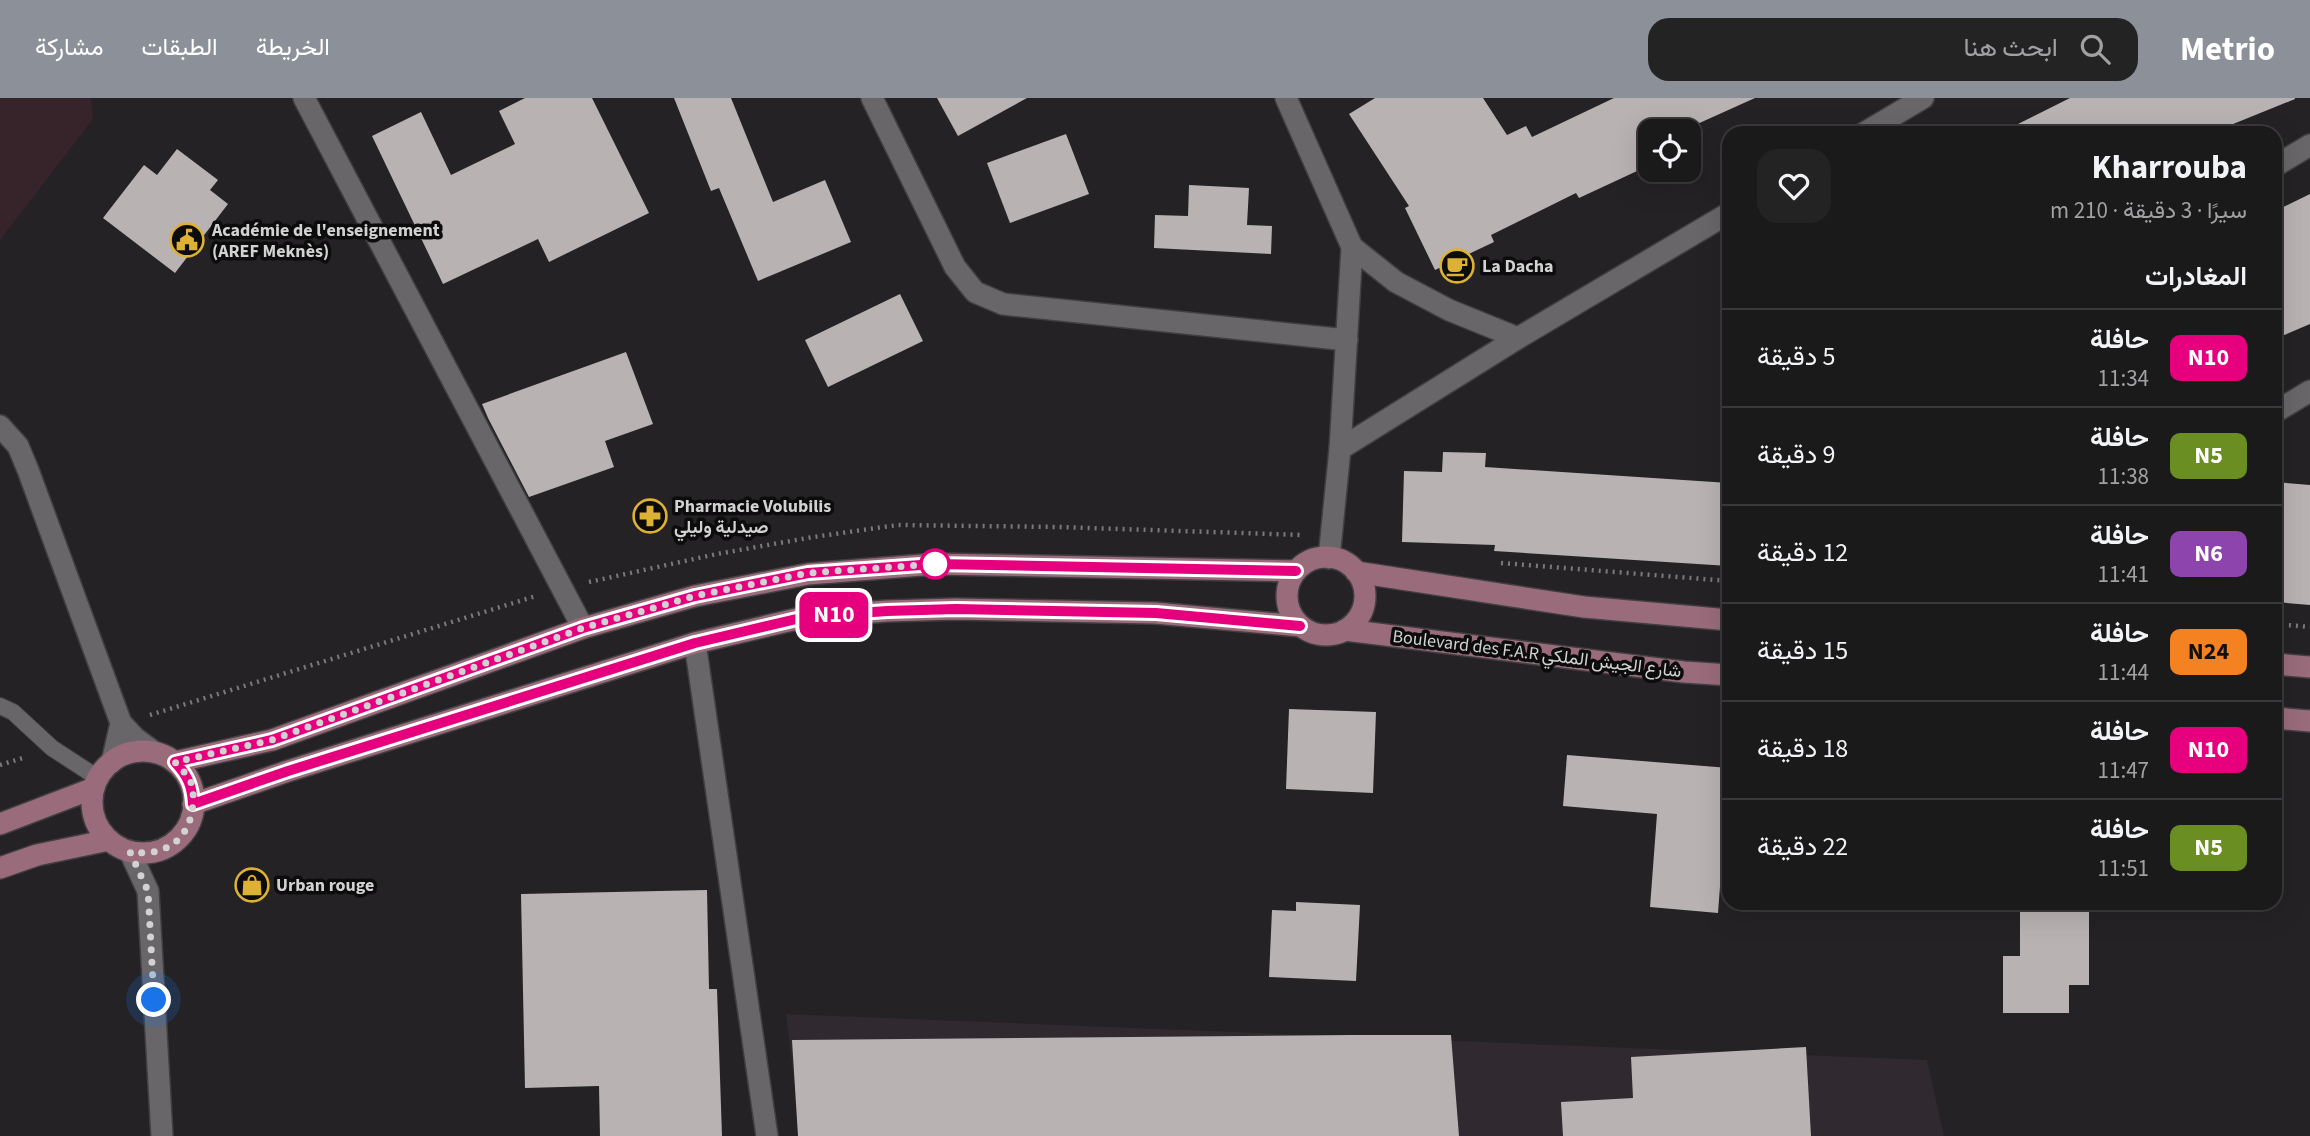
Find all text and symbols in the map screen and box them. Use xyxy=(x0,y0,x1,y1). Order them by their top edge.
search box xyxy=(1648,18,2138,81)
text: Metrio xyxy=(2180,26,2275,73)
text: ابحث هنا xyxy=(1963,29,2058,66)
text: مشاركة xyxy=(35,30,103,65)
text: الطبقات xyxy=(141,30,218,65)
text: الخريطة xyxy=(256,30,330,65)
icon: search xyxy=(2076,30,2114,68)
map controls xyxy=(1638,119,1701,182)
button: locate xyxy=(1638,119,1701,182)
text: Kharrouba xyxy=(2092,144,2247,191)
button: heart xyxy=(1757,149,1831,223)
text: سيرًا · 3 دقيقة · 210 m xyxy=(2050,194,2247,227)
place label: Académie de l'enseignement (AREF Meknès) xyxy=(211,218,440,264)
public building icon: Académie de l'enseignement (AREF Meknès) xyxy=(168,221,206,259)
cafe icon: La Dacha xyxy=(1438,247,1476,285)
place label: La Dacha xyxy=(1482,254,1554,279)
text: المغادرات xyxy=(2145,258,2247,295)
text: حافلة xyxy=(2090,321,2149,358)
text: 5 دقيقة xyxy=(1757,338,1835,375)
text: N10 xyxy=(2188,340,2229,375)
text: 11:34 xyxy=(2098,362,2149,395)
text: حافلة xyxy=(2090,419,2149,456)
text: 9 دقيقة xyxy=(1757,436,1835,473)
text: N5 xyxy=(2194,438,2223,473)
text: 11:38 xyxy=(2098,460,2149,493)
place label: Pharmacie Volubilis صيدلية وليلي xyxy=(674,494,831,542)
pharmacy icon: Pharmacie Volubilis صيدلية وليلي xyxy=(631,497,669,535)
text: حافلة xyxy=(2090,517,2149,554)
text: 12 دقيقة xyxy=(1757,534,1848,571)
text: N6 xyxy=(2194,536,2223,571)
unlabelled marker xyxy=(920,549,950,579)
text: 11:41 xyxy=(2098,558,2149,591)
line badge: N10 xyxy=(794,592,874,638)
text: N10 xyxy=(813,597,855,632)
text: حافلة xyxy=(2090,615,2149,652)
street label: Boulevard des F.A.R شارع الجيش الملكي xyxy=(1391,624,1683,686)
text: 15 دقيقة xyxy=(1757,632,1848,669)
text: N24 xyxy=(2188,634,2229,669)
text: 11:44 xyxy=(2098,656,2149,689)
text: حافلة xyxy=(2090,713,2149,750)
text: 18 دقيقة xyxy=(1757,730,1848,767)
text: N10 xyxy=(2188,732,2229,767)
text: 11:47 xyxy=(2098,754,2149,787)
text: حافلة xyxy=(2090,811,2149,848)
text: 22 دقيقة xyxy=(1757,828,1848,865)
text: N5 xyxy=(2194,830,2223,865)
text: 11:51 xyxy=(2098,852,2149,885)
shop icon: Urban rouge xyxy=(233,866,271,904)
place label: Urban rouge xyxy=(276,873,374,898)
your location xyxy=(136,982,171,1017)

